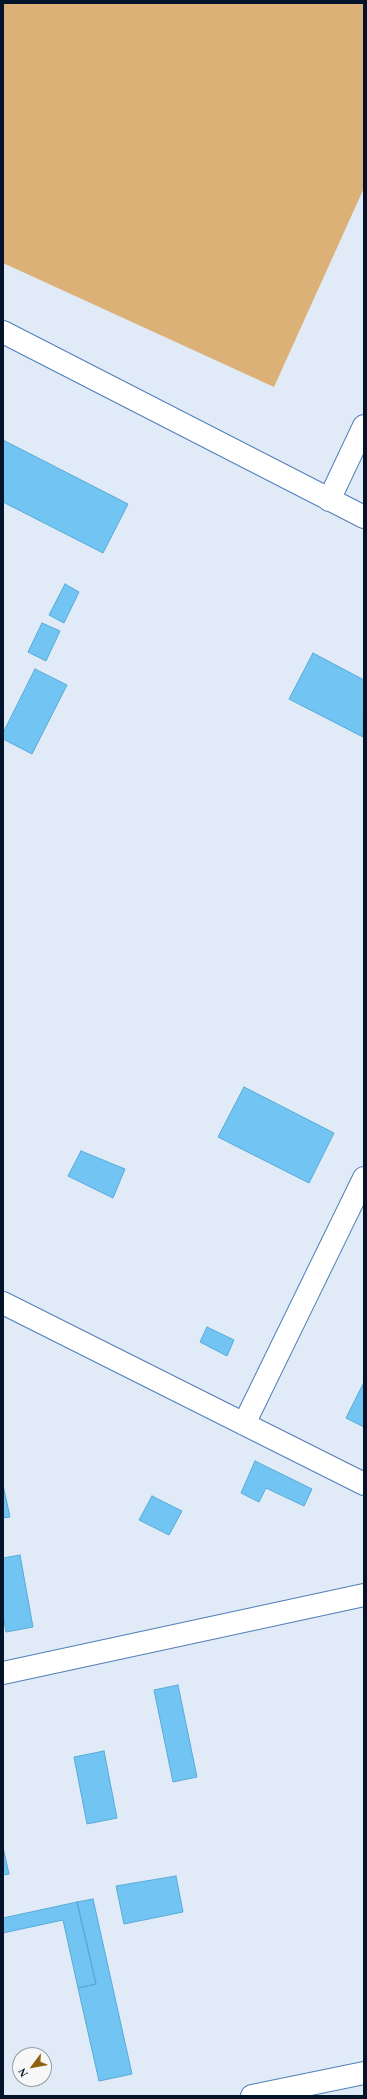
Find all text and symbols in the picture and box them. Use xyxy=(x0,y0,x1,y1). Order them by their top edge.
north arrow xyxy=(12,2047,52,2087)
text: N xyxy=(15,2066,30,2079)

